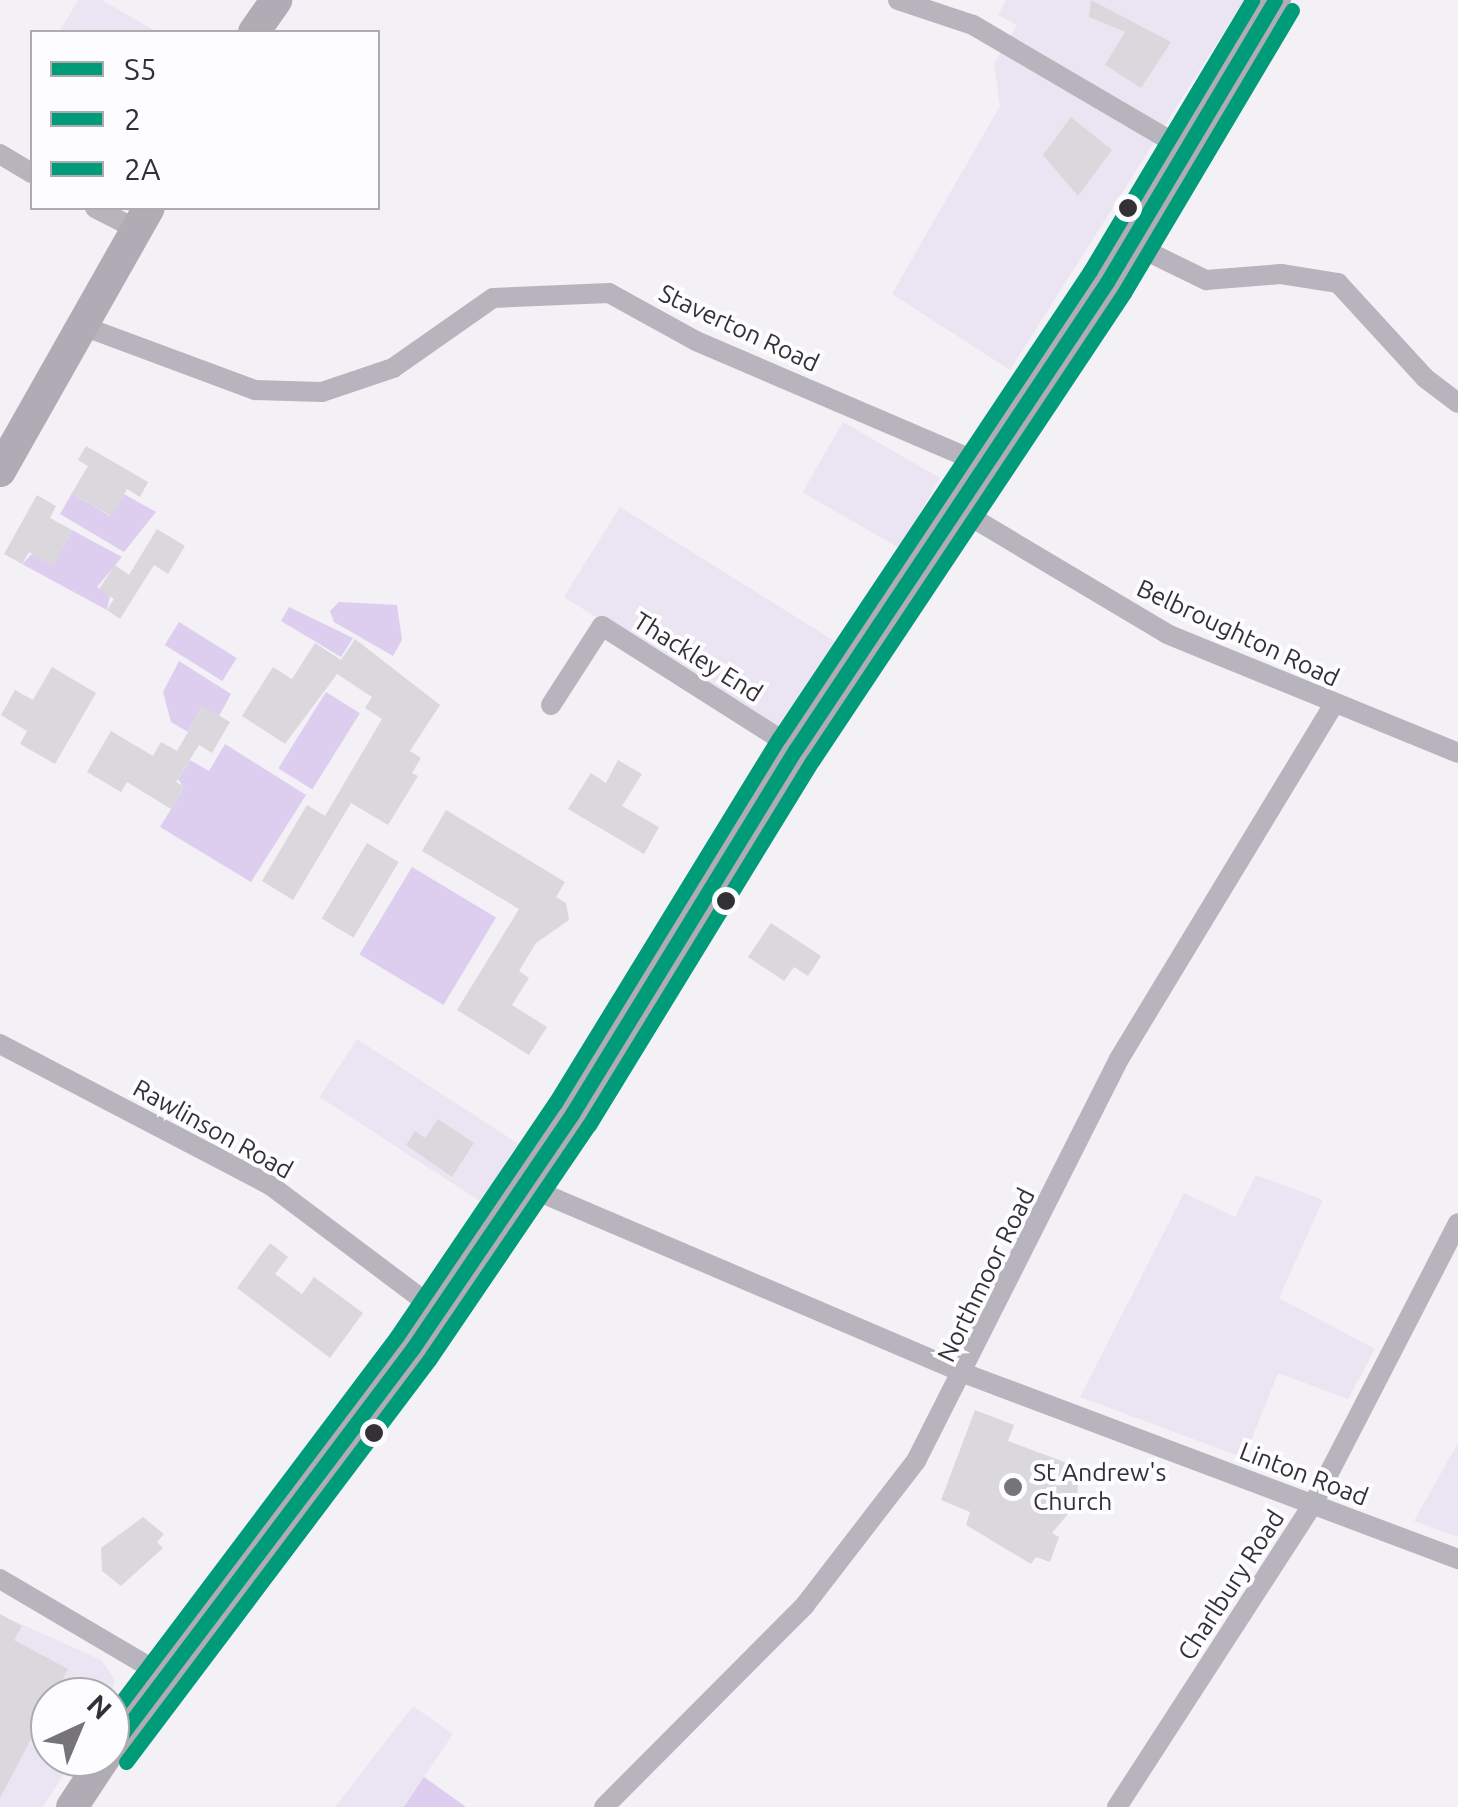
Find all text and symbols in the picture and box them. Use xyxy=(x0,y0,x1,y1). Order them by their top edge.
legend xyxy=(30,30,380,210)
text: S5 xyxy=(124,52,157,86)
text: 2 xyxy=(124,102,141,136)
text: 2A xyxy=(124,152,160,186)
unlabelled marker xyxy=(1118,198,1138,218)
street label: Staverton Road xyxy=(654,278,824,378)
street label: Belbroughton Road xyxy=(1132,573,1344,693)
street label: Thackley End xyxy=(628,606,768,708)
unlabelled marker xyxy=(716,891,736,911)
street label: Rawlinson Road xyxy=(128,1073,298,1185)
street label: Northmoor Road xyxy=(931,1183,1041,1367)
unlabelled marker xyxy=(364,1423,384,1443)
street label: Linton Road xyxy=(1236,1436,1372,1512)
place label: St Andrew's Church xyxy=(1033,1458,1166,1517)
marker: St Andrew's Church xyxy=(1002,1476,1024,1498)
street label: Charlbury Road xyxy=(1171,1504,1291,1666)
north arrow xyxy=(30,1677,130,1777)
text: N xyxy=(82,1688,118,1725)

